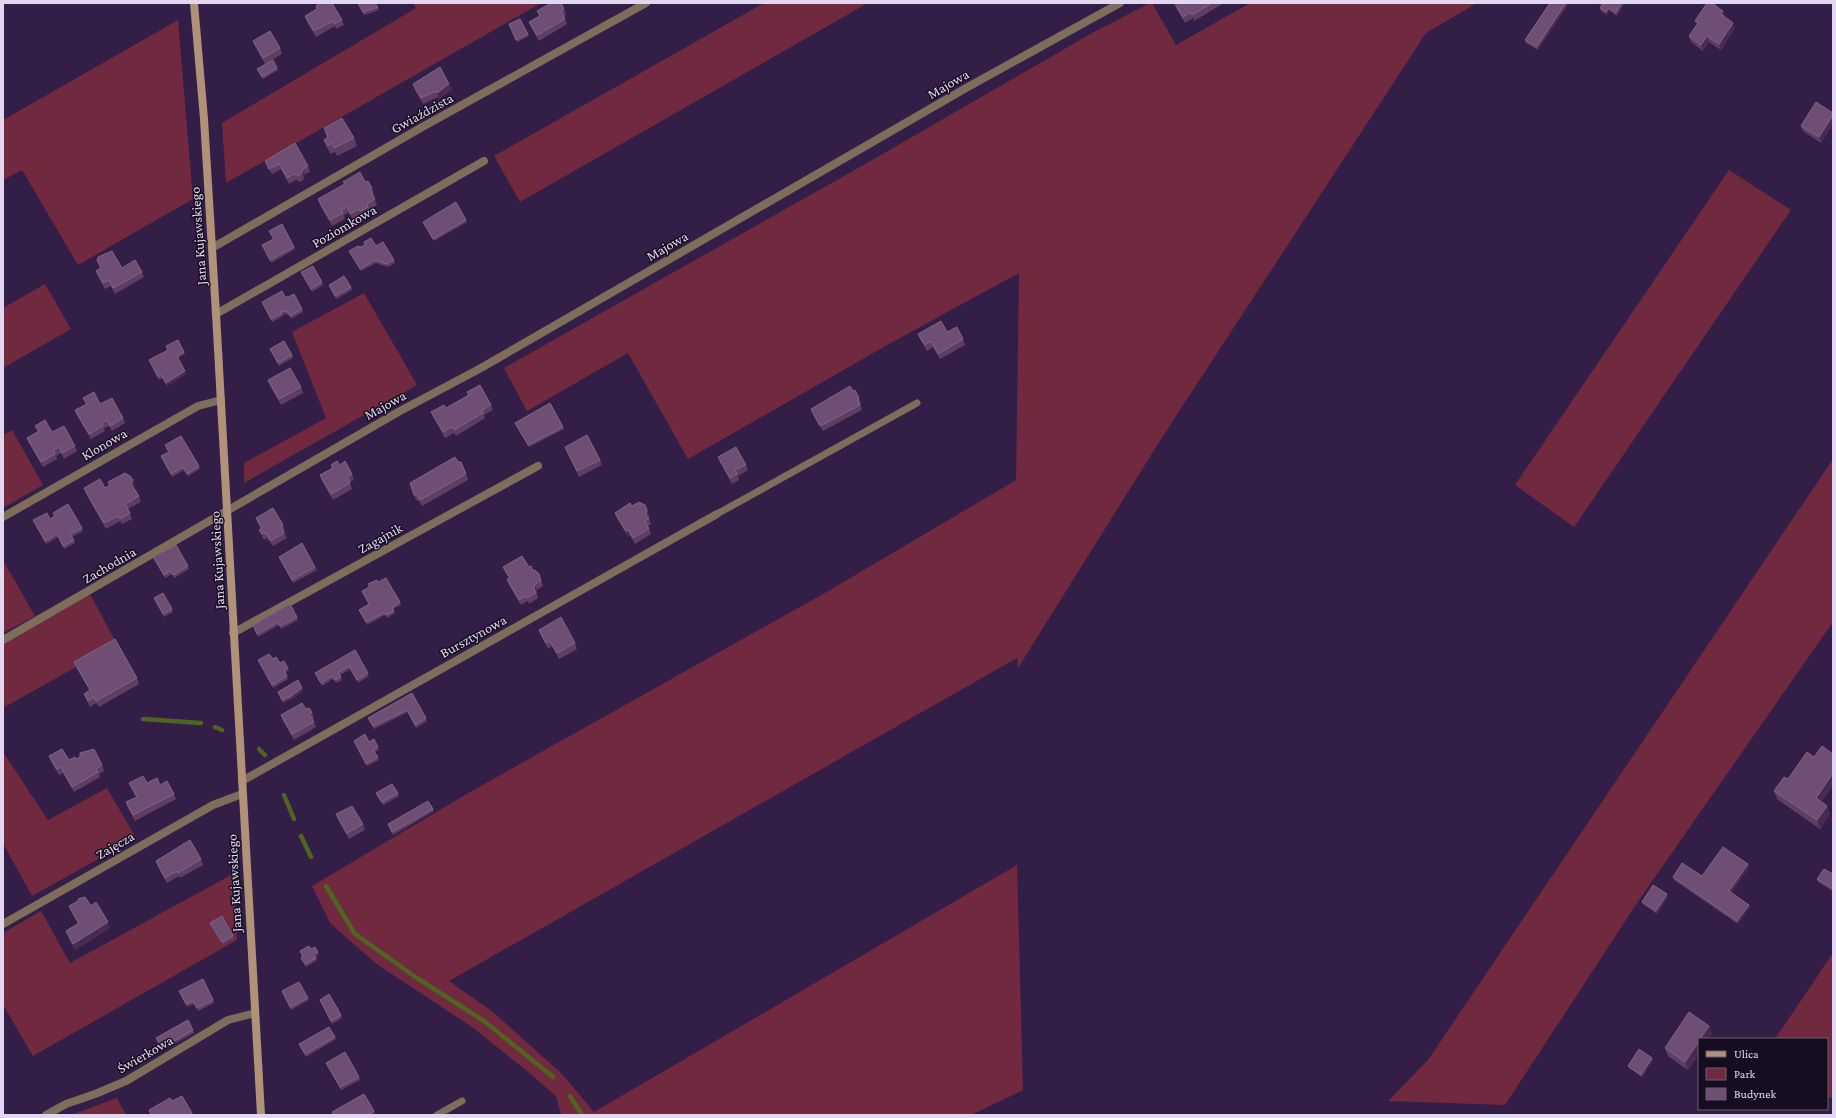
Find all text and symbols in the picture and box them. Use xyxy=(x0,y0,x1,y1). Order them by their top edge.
street label: Majowa xyxy=(924,66,972,103)
street label: Gwiaździsta xyxy=(388,89,456,137)
street label: Jana Kujawskiego xyxy=(187,186,211,288)
street label: Poziomkowa xyxy=(309,201,379,251)
street label: Majowa xyxy=(643,228,691,265)
street label: Majowa xyxy=(361,387,410,424)
street label: Klonowa xyxy=(78,424,130,463)
street label: Jana Kujawskiego xyxy=(206,510,229,611)
street label: Zagajnik xyxy=(355,519,406,558)
street label: Zachodnia xyxy=(79,543,139,587)
street label: Bursztynowa xyxy=(437,611,509,661)
street label: Zajęcza xyxy=(93,827,138,863)
street label: Jana Kujawskiego xyxy=(223,833,246,934)
street label: Świerkowa xyxy=(114,1031,176,1076)
legend xyxy=(1698,1038,1828,1110)
text: Ulica xyxy=(1734,1047,1759,1061)
text: Park xyxy=(1734,1067,1756,1081)
text: Budynek xyxy=(1734,1087,1777,1101)

